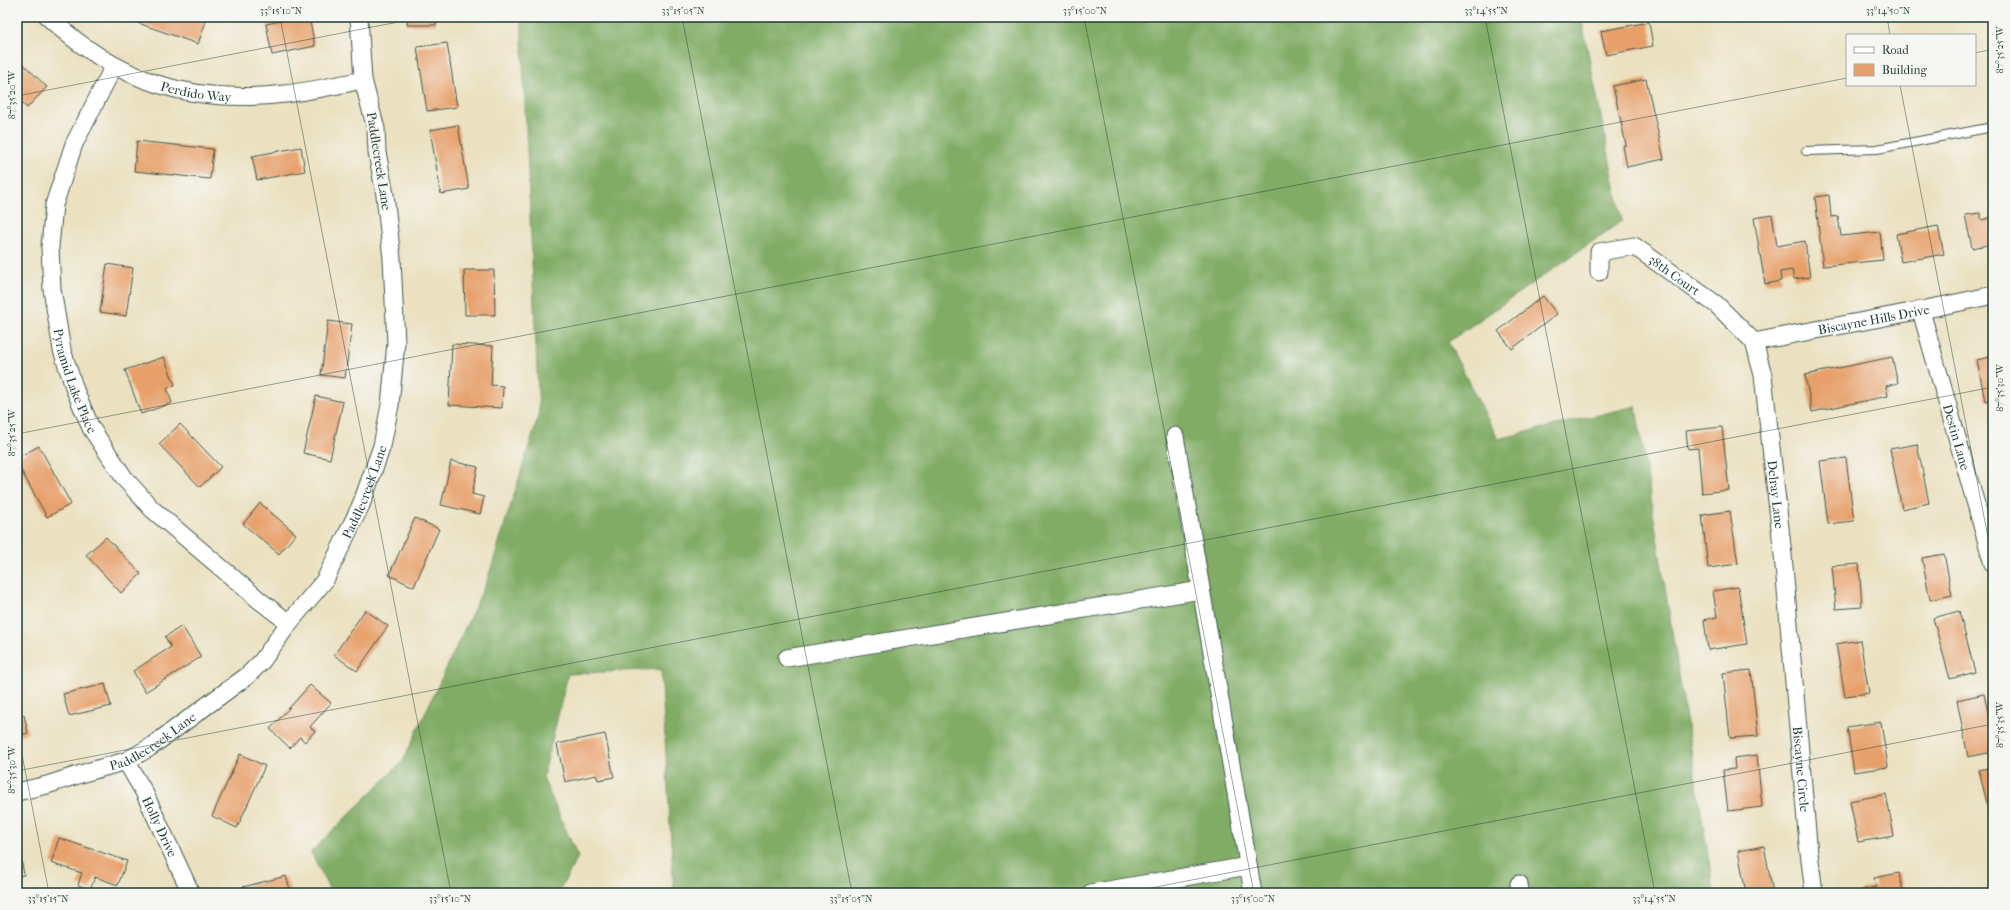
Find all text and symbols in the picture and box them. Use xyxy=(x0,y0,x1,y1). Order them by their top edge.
text: 33°15'10"N xyxy=(260,5,303,17)
text: 33°15'05"N xyxy=(661,5,705,17)
text: 33°15'00"N xyxy=(1063,5,1108,17)
text: 33°14'55"N xyxy=(1464,5,1508,17)
text: 33°14'50"N xyxy=(1866,5,1911,17)
text: 87°35'25"W xyxy=(1994,25,2006,74)
legend xyxy=(1846,34,1976,86)
text: Road xyxy=(1882,43,1909,57)
text: Building xyxy=(1882,63,1927,77)
text: 87°35'20"W xyxy=(6,70,18,119)
street label: Perdido Way xyxy=(159,78,233,104)
street label: Paddlecreek Lane xyxy=(364,111,394,212)
street label: 38th Court xyxy=(1646,251,1703,298)
street label: Biscayne Hills Drive xyxy=(1817,301,1931,337)
street label: Pyramid Lake Place xyxy=(51,327,100,437)
text: 87°35'30"W xyxy=(1994,363,2006,412)
street label: Destin Lane xyxy=(1940,402,1974,472)
text: 87°35'25"W xyxy=(6,408,18,457)
street label: Paddlecreek Lane xyxy=(339,443,389,541)
street label: Delray Lane xyxy=(1765,459,1788,530)
text: 87°35'35"W xyxy=(1994,701,2006,748)
street label: Paddlecreek Lane xyxy=(108,709,199,773)
street label: Biscayne Circle xyxy=(1790,726,1813,813)
text: 87°35'30"W xyxy=(6,745,18,794)
street label: Holly Drive xyxy=(140,794,181,860)
text: 33°15'15"N xyxy=(27,893,69,905)
text: 33°15'10"N xyxy=(429,893,472,905)
text: 33°15'05"N xyxy=(829,893,873,905)
text: 33°15'00"N xyxy=(1231,893,1276,905)
text: 33°14'55"N xyxy=(1632,893,1676,905)

